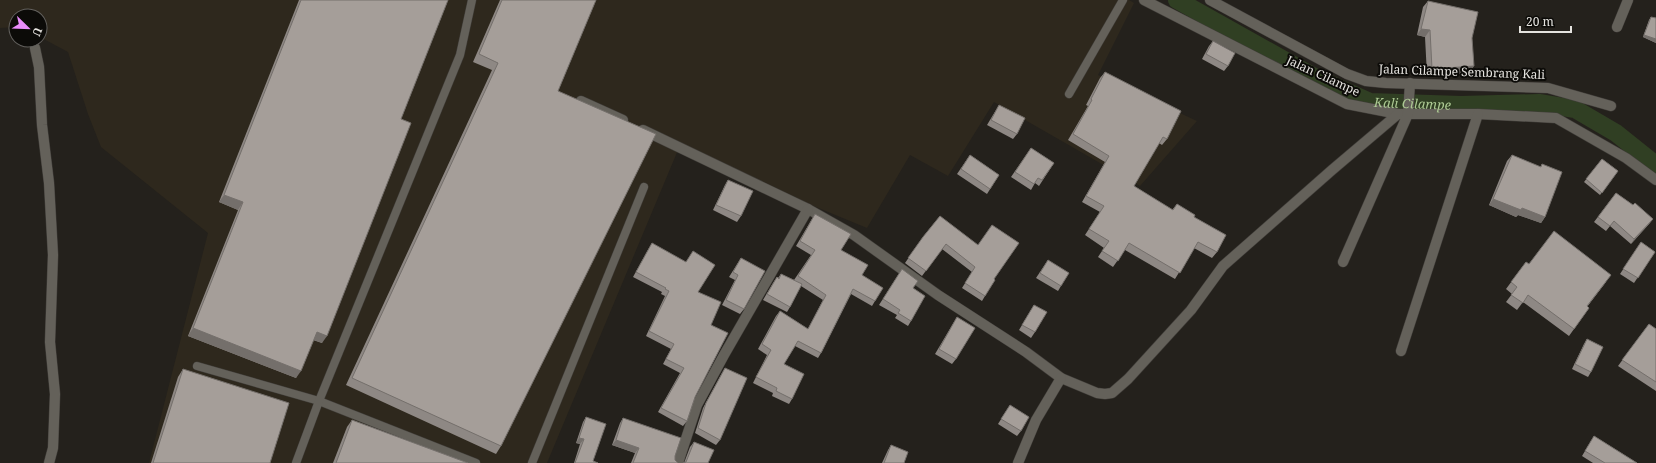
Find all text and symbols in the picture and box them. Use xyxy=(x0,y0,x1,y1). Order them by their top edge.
north arrow xyxy=(8,8,48,48)
scale bar xyxy=(1520,8,1571,34)
text: 20 m xyxy=(1526,13,1554,30)
text: U xyxy=(29,25,46,40)
street label: Jalan Cilampe xyxy=(1283,51,1363,100)
street label: Jalan Cilampe Sembrang Kali xyxy=(1378,60,1546,83)
water label: Kali Cilampe xyxy=(1373,93,1452,114)

